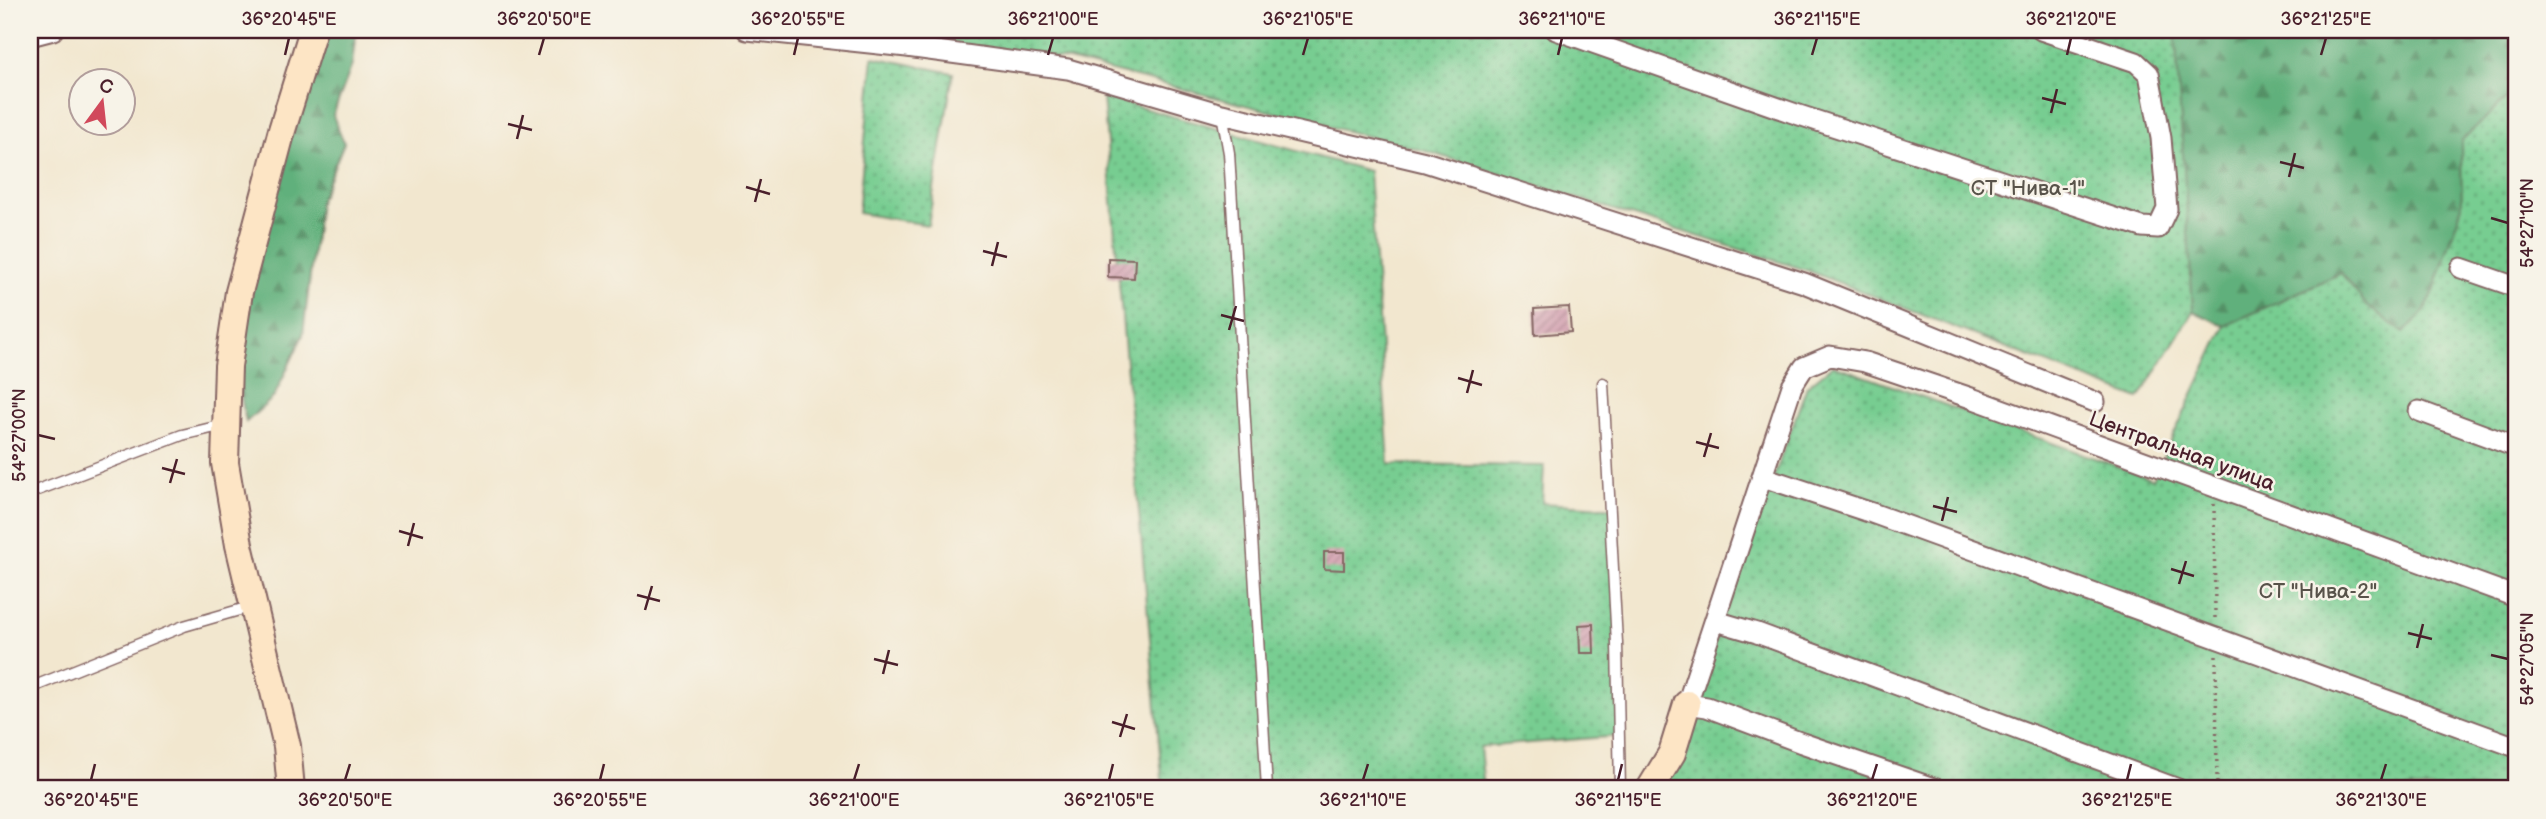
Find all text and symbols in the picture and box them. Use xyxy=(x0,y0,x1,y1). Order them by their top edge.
text: 36°20'45"E xyxy=(241,9,337,30)
text: 36°20'50"E xyxy=(497,9,591,30)
text: 36°20'55"E xyxy=(751,9,845,30)
text: 36°21'00"E xyxy=(1007,9,1099,30)
text: 36°21'05"E xyxy=(1263,9,1354,30)
text: 36°21'10"E xyxy=(1518,9,1606,30)
text: 36°21'15"E xyxy=(1773,9,1861,30)
text: 36°21'20"E xyxy=(2025,9,2117,30)
text: 36°21'25"E xyxy=(2281,9,2372,30)
north arrow xyxy=(66,66,136,136)
text: С xyxy=(97,74,115,100)
park label: СТ "Нива-1" xyxy=(1971,176,2085,201)
text: 54°27'10"N xyxy=(2517,178,2538,268)
text: 54°27'00"N xyxy=(9,388,30,482)
street label: Центральная улица xyxy=(2086,406,2279,497)
park label: СТ "Нива-2" xyxy=(2259,579,2377,604)
text: 54°27'05"N xyxy=(2517,612,2538,706)
text: 36°20'45"E xyxy=(43,790,139,811)
text: 36°20'50"E xyxy=(298,790,392,811)
text: 36°20'55"E xyxy=(553,790,647,811)
text: 36°21'00"E xyxy=(808,790,900,811)
text: 36°21'05"E xyxy=(1064,790,1155,811)
text: 36°21'10"E xyxy=(1319,790,1407,811)
text: 36°21'15"E xyxy=(1574,790,1662,811)
text: 36°21'20"E xyxy=(1826,790,1918,811)
text: 36°21'25"E xyxy=(2082,790,2173,811)
text: 36°21'30"E xyxy=(2335,790,2427,811)

